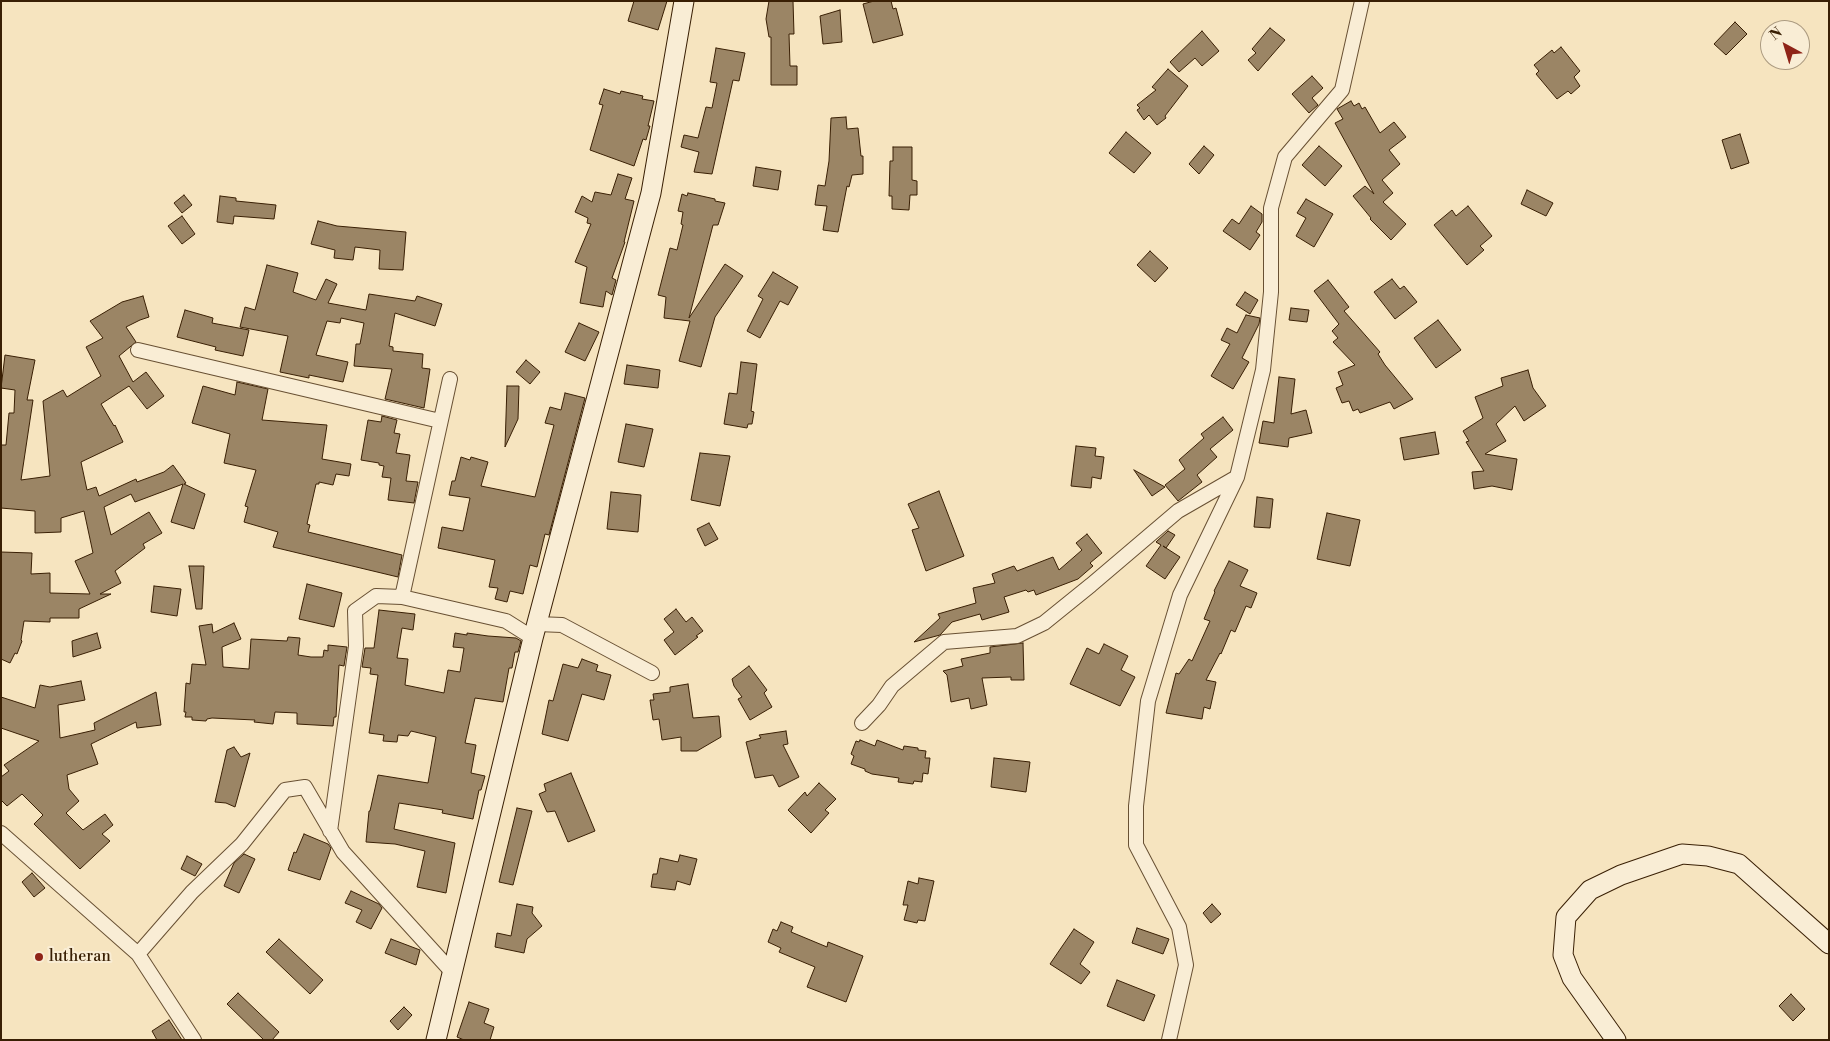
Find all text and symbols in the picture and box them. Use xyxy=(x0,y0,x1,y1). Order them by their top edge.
north arrow xyxy=(1760,20,1810,70)
text: N xyxy=(1766,24,1786,45)
place label: lutheran xyxy=(49,947,111,967)
marker: lutheran xyxy=(33,951,45,963)

